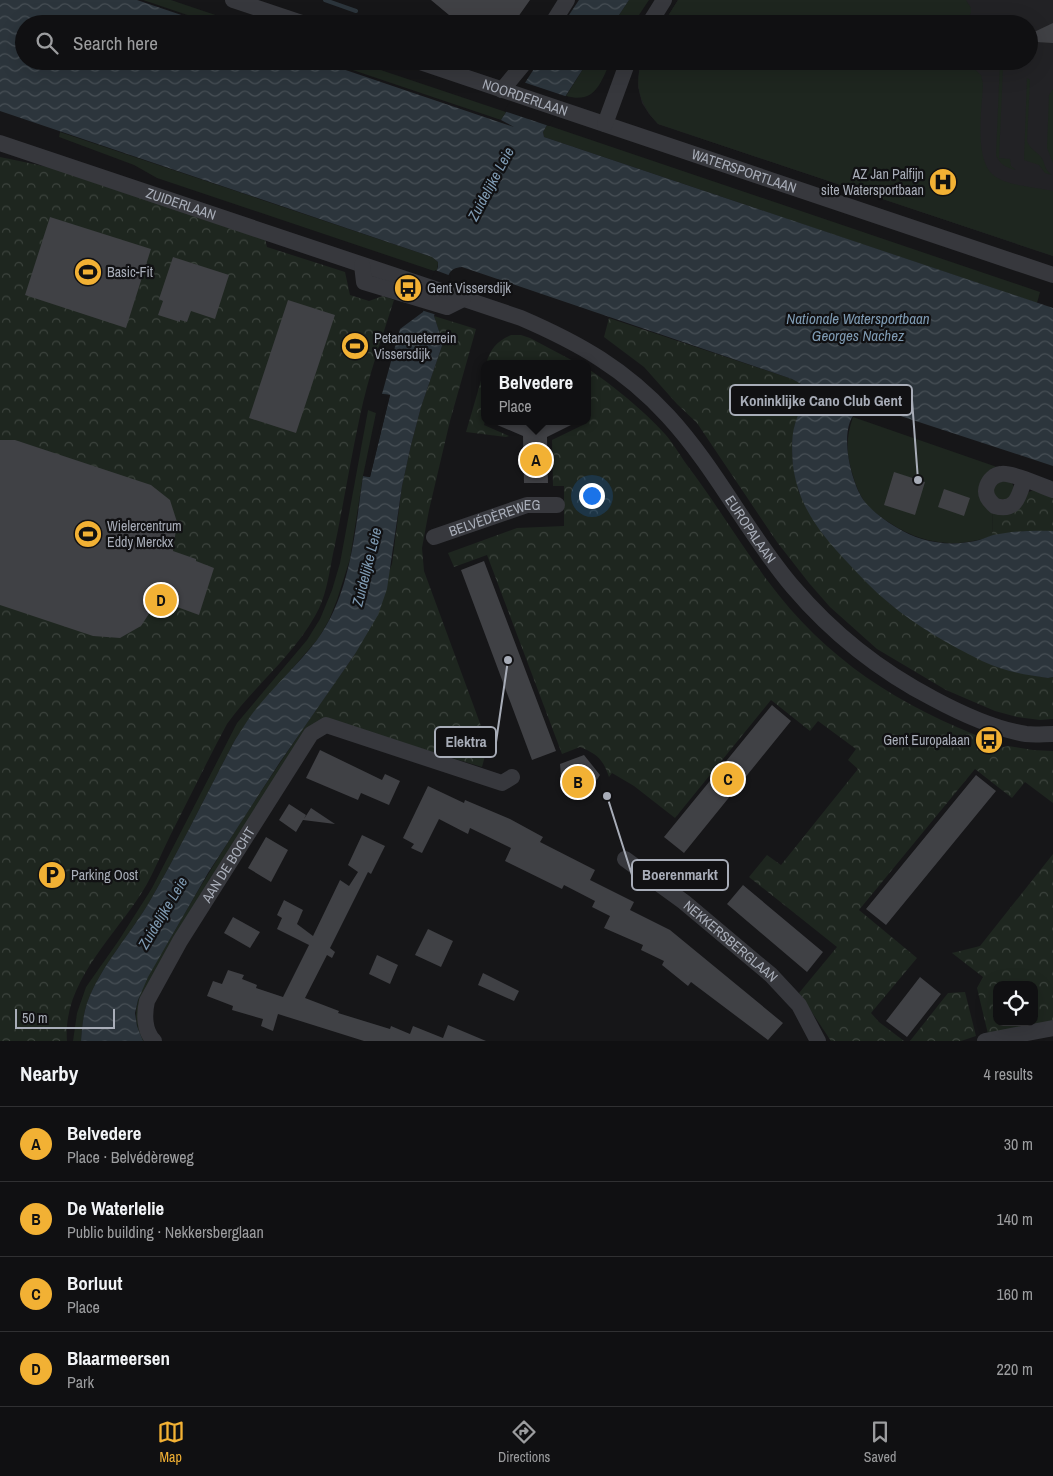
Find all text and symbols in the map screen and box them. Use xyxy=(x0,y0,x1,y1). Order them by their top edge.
search box xyxy=(15,15,1038,70)
icon: search xyxy=(33,29,61,57)
text: Search here xyxy=(73,30,158,56)
street label: NOORDERLAAN xyxy=(480,75,570,120)
water label: Zuidelijke Leie xyxy=(462,143,519,225)
street label: WATERSPORTLAAN xyxy=(689,145,799,197)
place label: AZ Jan Palfijn site Watersportbaan xyxy=(821,165,924,199)
hospital icon: AZ Jan Palfijn site Watersportbaan xyxy=(928,167,958,197)
street label: ZUIDERLAAN xyxy=(144,184,218,224)
sports icon: Basic-Fit xyxy=(73,257,103,287)
place label: Basic-Fit xyxy=(107,263,153,281)
bus stop icon: Gent Vissersdijk xyxy=(393,273,423,303)
place label: Gent Vissersdijk xyxy=(427,279,511,297)
water label: Nationale Watersportbaan Georges Nachez xyxy=(786,308,930,346)
place label: Petanqueterrein Vissersdijk xyxy=(374,329,456,363)
sports icon: Petanqueterrein Vissersdijk xyxy=(340,331,370,361)
popup xyxy=(481,360,591,425)
text: Belvedere xyxy=(499,369,573,395)
callout: Koninklijke Cano Club Gent xyxy=(730,385,912,415)
text: Koninklijke Cano Club Gent xyxy=(740,390,902,411)
text: Place xyxy=(499,395,532,417)
pin: A xyxy=(520,441,552,479)
your location xyxy=(579,483,605,509)
street label: EUROPALAAN xyxy=(721,492,780,567)
street label: BELVÉDÈREWEG xyxy=(446,496,541,540)
place label: Wielercentrum Eddy Merckx xyxy=(107,517,182,551)
sports icon: Wielercentrum Eddy Merckx xyxy=(73,519,103,549)
water label: Zuidelijke Leie xyxy=(346,525,387,610)
pin: D xyxy=(145,581,177,619)
bus stop icon: Gent Europalaan xyxy=(974,725,1004,755)
callout: Elektra xyxy=(435,727,496,757)
text: Elektra xyxy=(445,731,487,752)
place label: Gent Europalaan xyxy=(883,731,970,749)
pin: C xyxy=(712,760,744,798)
pin: B xyxy=(562,763,594,801)
street label: AAN DE BOCHT xyxy=(197,823,259,907)
parking icon: Parking Oost xyxy=(37,860,67,890)
callout: Boerenmarkt xyxy=(632,860,728,890)
text: Boerenmarkt xyxy=(642,864,718,885)
place label: Parking Oost xyxy=(71,866,138,884)
water label: Zuidelijke Leie xyxy=(132,873,192,954)
street label: NEKKERSBERGLAAN xyxy=(680,897,782,986)
map controls xyxy=(993,981,1038,1026)
button: locate xyxy=(993,981,1038,1026)
scale bar xyxy=(15,1006,115,1029)
text: 50 m xyxy=(22,1009,48,1027)
text: Nearby xyxy=(20,1059,78,1088)
text: 4 results xyxy=(983,1063,1033,1085)
text: Belvedere xyxy=(67,1120,141,1146)
text: A xyxy=(31,1133,41,1155)
text: 30 m xyxy=(1004,1133,1033,1155)
text: Place · Belvédèreweg xyxy=(67,1146,194,1168)
text: De Waterlelie xyxy=(67,1195,164,1221)
text: B xyxy=(31,1208,41,1230)
text: 140 m xyxy=(997,1208,1033,1230)
text: Public building · Nekkersberglaan xyxy=(67,1221,264,1243)
text: Borluut xyxy=(67,1270,122,1296)
text: C xyxy=(31,1283,41,1305)
text: 160 m xyxy=(997,1283,1033,1305)
text: Place xyxy=(67,1296,100,1318)
text: Blaarmeersen xyxy=(67,1345,170,1371)
text: D xyxy=(31,1358,41,1380)
text: 220 m xyxy=(997,1358,1033,1380)
text: Park xyxy=(67,1371,94,1393)
tab: Map xyxy=(157,1418,185,1466)
tab: Directions xyxy=(498,1418,550,1466)
tab: Saved xyxy=(864,1418,896,1466)

